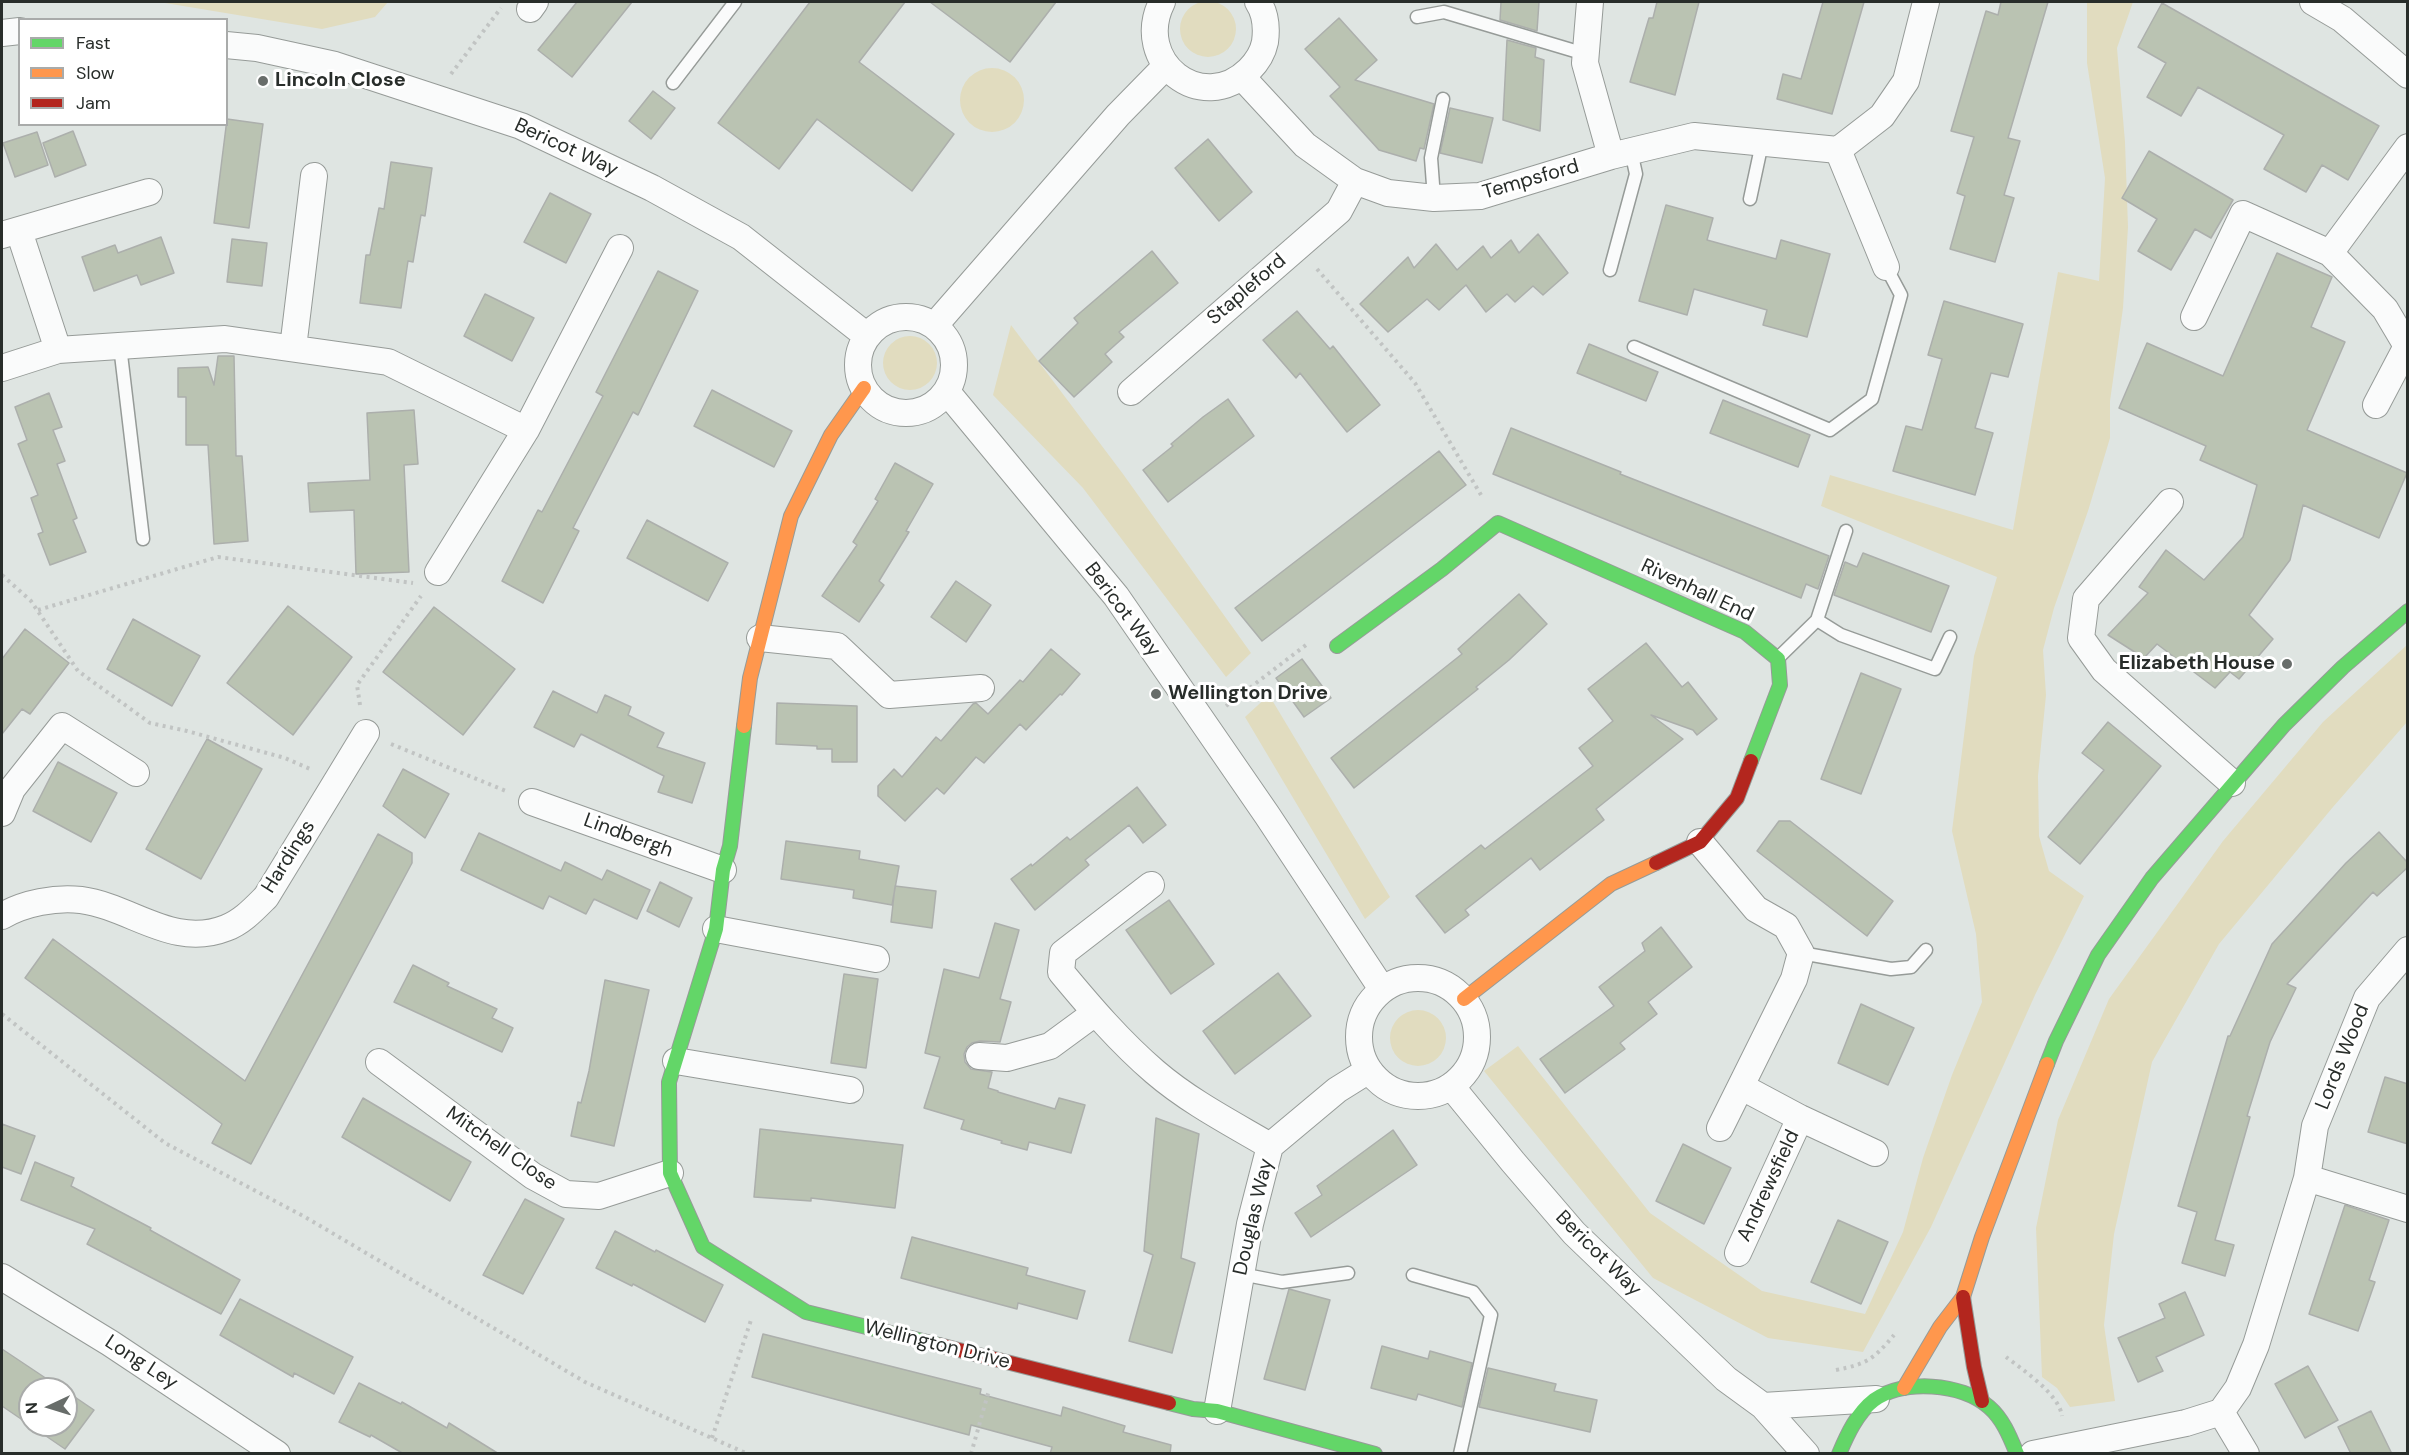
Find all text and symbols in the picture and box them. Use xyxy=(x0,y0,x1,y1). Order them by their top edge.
legend xyxy=(18,18,228,126)
text: Fast xyxy=(76,31,111,55)
text: Slow xyxy=(76,61,115,85)
place label: Lincoln Close xyxy=(275,69,406,93)
marker: Lincoln Close xyxy=(256,74,270,88)
text: Jam xyxy=(76,91,111,115)
street label: Bericot Way xyxy=(510,114,622,182)
street label: Tempsford xyxy=(1480,155,1582,205)
street label: Stapleford xyxy=(1203,249,1291,331)
street label: Rivenhall End xyxy=(1637,554,1757,628)
street label: Bericot Way xyxy=(1079,558,1165,662)
place label: Elizabeth House xyxy=(2119,652,2275,676)
marker: Elizabeth House xyxy=(2280,657,2294,671)
place label: Wellington Drive xyxy=(1168,682,1328,706)
marker: Wellington Drive xyxy=(1149,687,1163,701)
street label: Lindbergh xyxy=(580,809,676,863)
street label: Hardings xyxy=(257,816,321,898)
street label: Lords Wood xyxy=(2311,1001,2375,1113)
street label: Mitchell Close xyxy=(441,1102,561,1196)
street label: Andrewsfield xyxy=(1733,1126,1805,1246)
street label: Douglas Way xyxy=(1229,1156,1279,1278)
street label: Bericot Way xyxy=(1550,1206,1646,1302)
street label: Wellington Drive xyxy=(861,1315,1013,1375)
street label: Long Ley xyxy=(100,1331,182,1395)
north arrow xyxy=(18,1377,78,1437)
text: N xyxy=(21,1402,42,1415)

